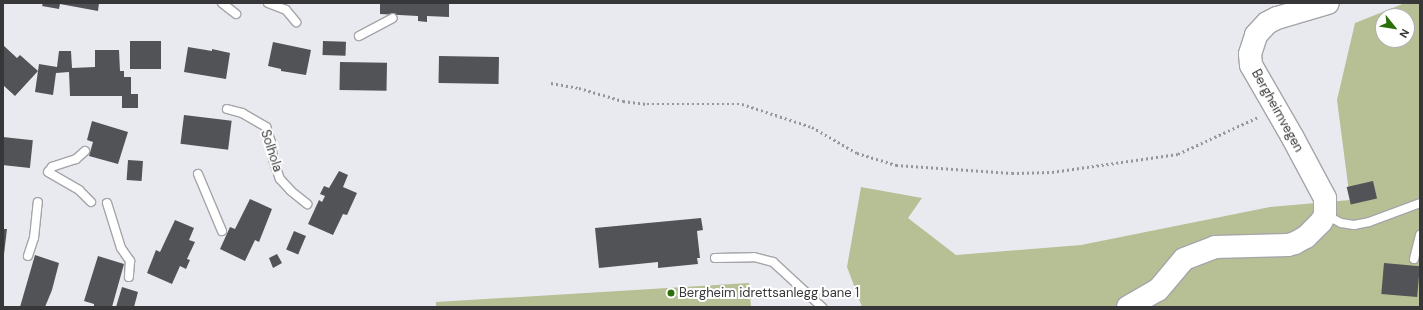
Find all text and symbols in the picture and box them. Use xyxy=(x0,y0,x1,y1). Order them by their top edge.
north arrow xyxy=(1375,8,1415,48)
text: N xyxy=(1396,27,1413,40)
street label: Bergheimvegen xyxy=(1248,67,1306,155)
street label: Solhola xyxy=(257,128,285,174)
place label: Bergheim idrettsanlegg bane 1 xyxy=(679,285,859,301)
marker: Bergheim idrettsanlegg bane 1 xyxy=(666,288,676,298)

